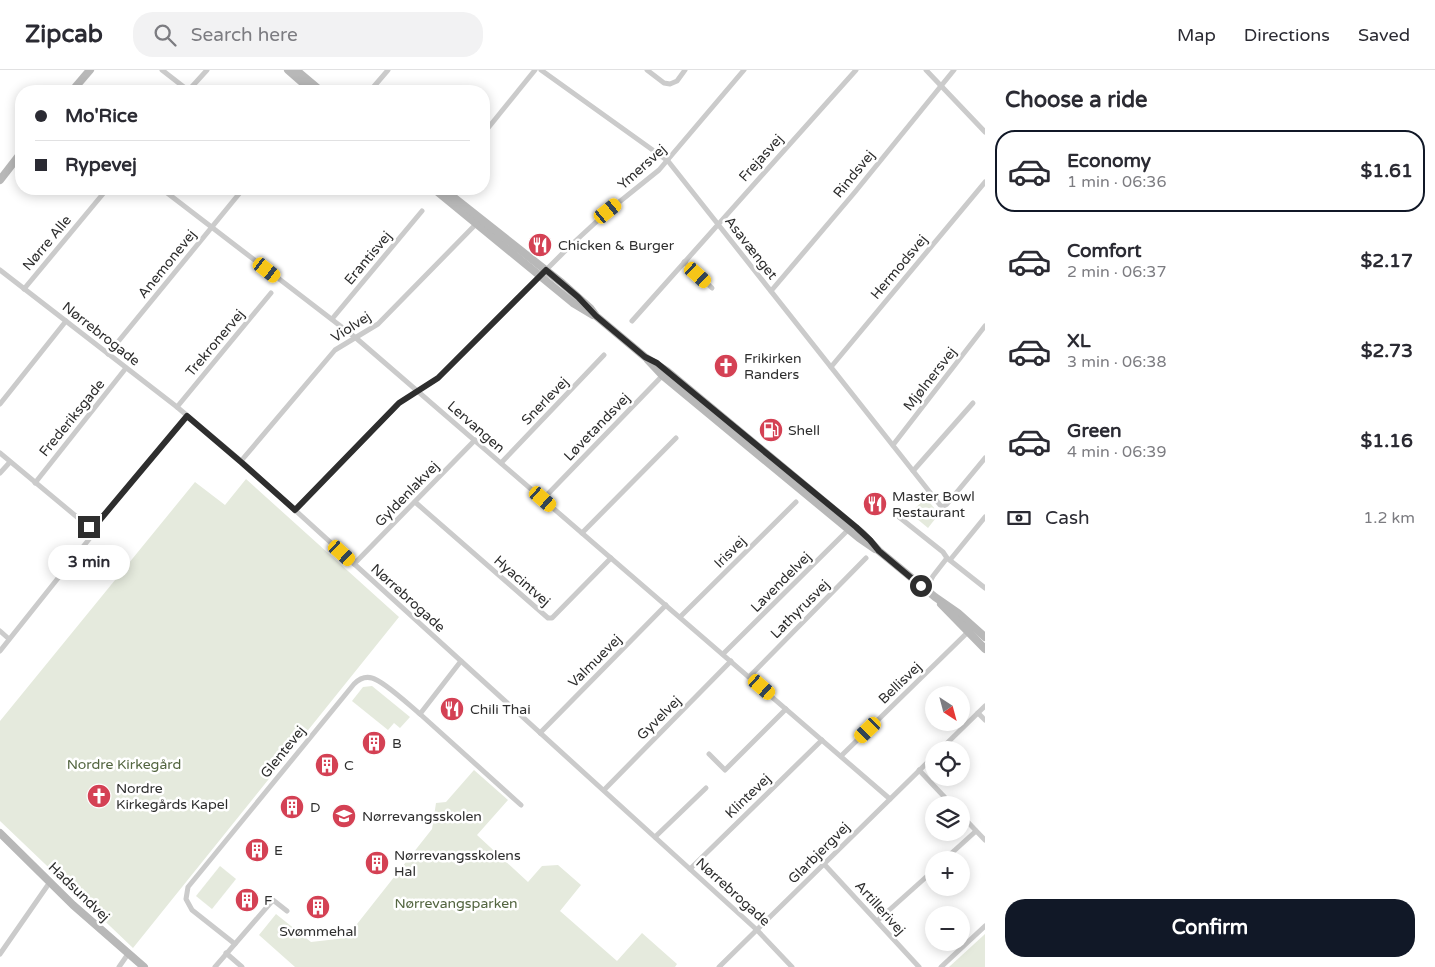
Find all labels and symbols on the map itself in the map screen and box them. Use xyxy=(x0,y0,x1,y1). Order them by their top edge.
street label: Frejasvej xyxy=(735,131,787,185)
street label: Ymersvej xyxy=(614,141,670,193)
street label: Rindsvej xyxy=(830,147,878,201)
car xyxy=(591,196,624,226)
street label: Nørre Alle xyxy=(19,212,75,274)
street label: Asavænget xyxy=(721,213,781,284)
street label: Anemonevej xyxy=(134,226,200,302)
street label: Erantisvej xyxy=(341,228,395,288)
street label: Hermodsvej xyxy=(867,231,931,303)
restaurant icon: Chicken & Burger xyxy=(527,232,553,258)
place label: Chicken & Burger xyxy=(558,237,675,254)
car xyxy=(250,255,283,285)
car xyxy=(681,259,714,291)
street label: Nørrebrogade xyxy=(59,298,143,370)
street label: Trekronervej xyxy=(182,306,248,380)
street label: Violvej xyxy=(328,308,374,346)
street label: Mjølnersvej xyxy=(900,344,960,414)
place label: Frikirken Randers xyxy=(744,350,801,383)
church icon: Frikirken Randers xyxy=(713,353,739,379)
street label: Snerlevej xyxy=(518,373,572,429)
street label: Frederiksgade xyxy=(36,376,108,460)
street label: Løvetandsvej xyxy=(560,390,634,464)
street label: Lervangen xyxy=(444,397,508,457)
fuel station icon: Shell xyxy=(758,417,784,443)
place label: Shell xyxy=(788,422,820,439)
street label: Gyldenlakvej xyxy=(371,458,443,530)
car xyxy=(526,483,559,515)
place label: Master Bowl Restaurant xyxy=(892,488,975,521)
restaurant icon: Master Bowl Restaurant xyxy=(862,491,888,517)
route end xyxy=(78,516,100,538)
street label: Irisvej xyxy=(710,532,750,572)
car xyxy=(325,537,358,569)
callout: 3 min xyxy=(48,544,130,580)
street label: Lavendelvej xyxy=(747,548,815,616)
street label: Hyacintvej xyxy=(490,552,554,610)
street label: Nørrebrogade xyxy=(367,560,449,636)
route start xyxy=(910,575,932,597)
street label: Lathyrusvej xyxy=(767,576,833,642)
street label: Valmuevej xyxy=(565,631,625,691)
street label: Bellisvej xyxy=(875,658,925,708)
car xyxy=(745,671,778,703)
north arrow xyxy=(925,686,970,731)
street label: Gyvelvej xyxy=(633,692,685,744)
restaurant icon: Chili Thai xyxy=(439,696,465,722)
place label: Chili Thai xyxy=(470,701,531,718)
car xyxy=(851,714,884,746)
street label: Glentevej xyxy=(257,722,309,782)
building icon: B xyxy=(361,730,387,756)
place label: B xyxy=(392,735,402,752)
building icon: C xyxy=(314,752,340,778)
park label: Nordre Kirkegård xyxy=(67,756,181,773)
place label: C xyxy=(344,757,354,774)
street label: Klintevej xyxy=(722,770,774,822)
place label: Nordre Kirkegårds Kapel xyxy=(116,780,228,813)
church icon: Nordre Kirkegårds Kapel xyxy=(86,783,112,809)
building icon: D xyxy=(279,794,305,820)
place label: D xyxy=(310,799,321,816)
school or university icon: Nørrevangsskolen xyxy=(331,803,357,829)
place label: Nørrevangsskolen xyxy=(362,808,482,825)
street label: Glarbjergvej xyxy=(785,819,853,887)
building icon: E xyxy=(244,837,270,863)
place label: E xyxy=(274,842,283,859)
place label: Nørrevangsskolens Hal xyxy=(394,847,521,880)
building icon: Nørrevangsskolens Hal xyxy=(364,850,390,876)
street label: Nørrebrogade xyxy=(692,854,774,930)
street label: Hadsundvej xyxy=(45,859,113,925)
street label: Artillerivej xyxy=(851,877,909,939)
building icon: F xyxy=(234,887,260,913)
place label: F xyxy=(264,892,273,909)
building icon: Svømmehal xyxy=(305,894,331,920)
park label: Nørrevangsparken xyxy=(394,895,518,912)
place label: Svømmehal xyxy=(279,923,357,940)

